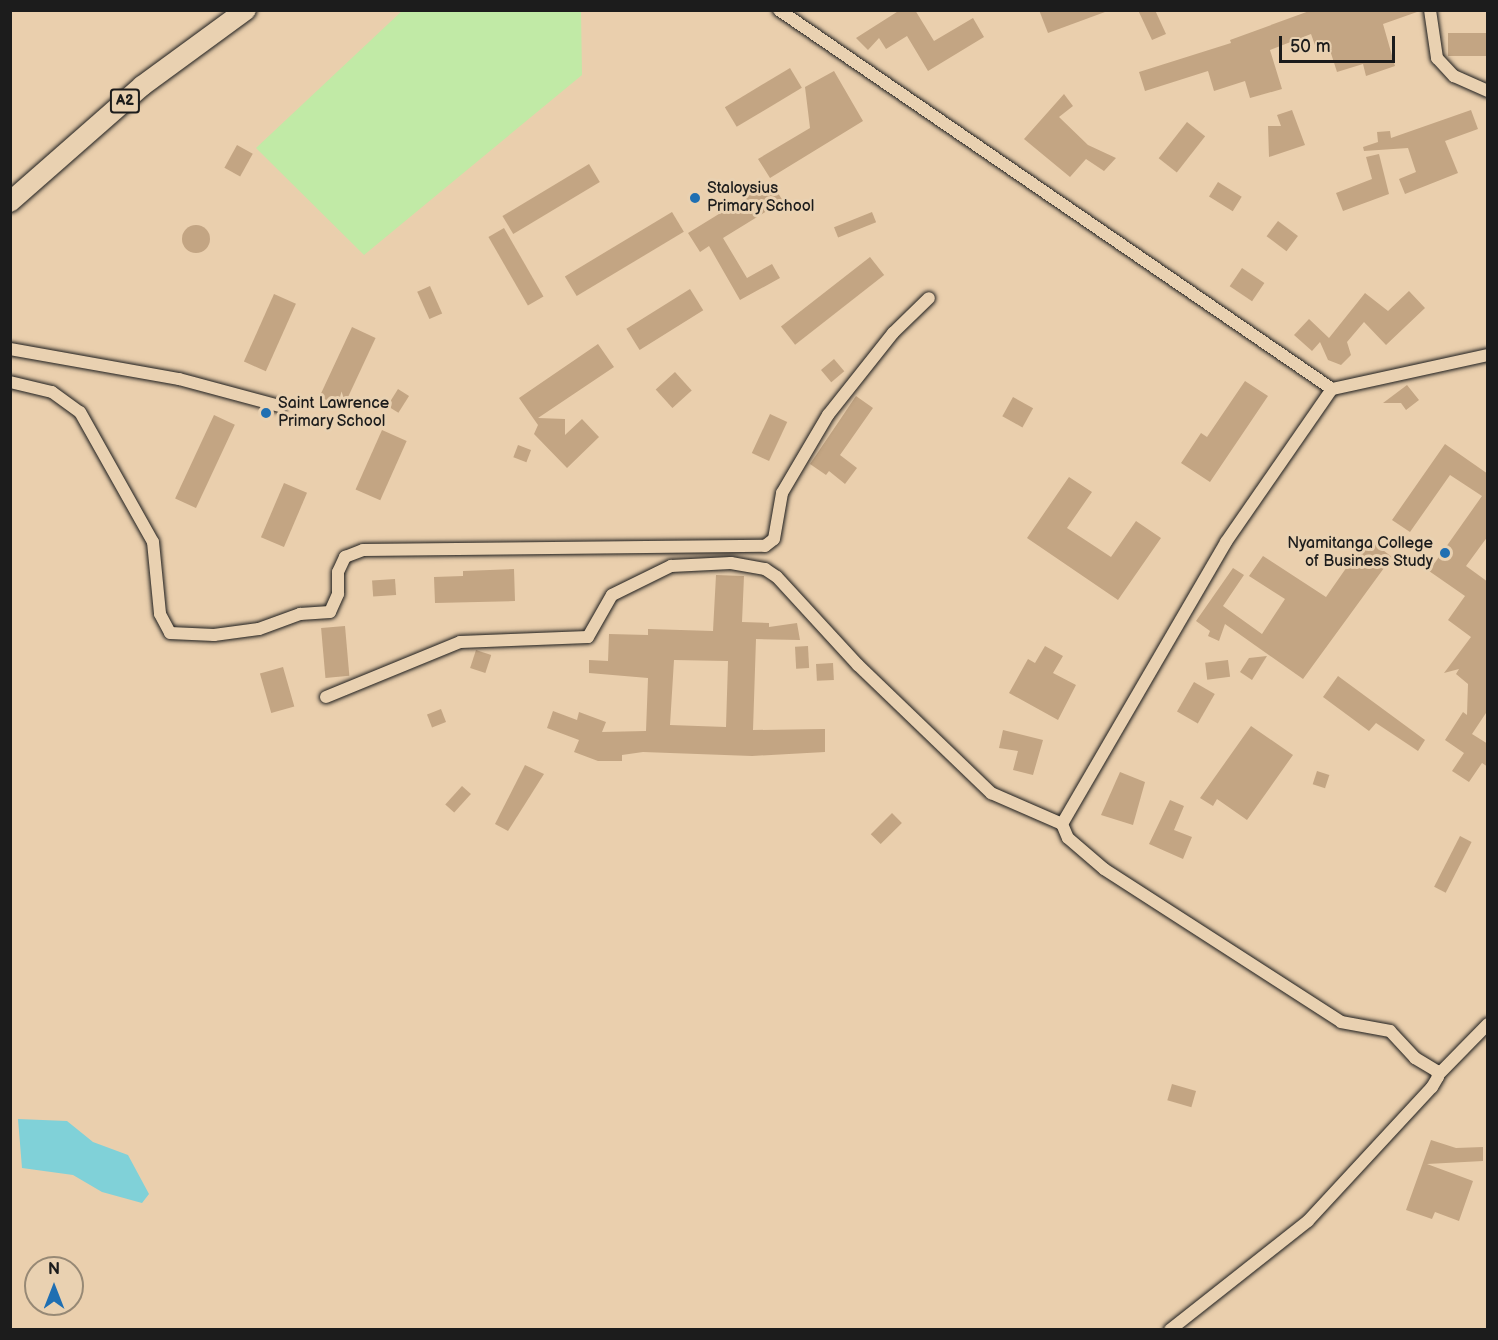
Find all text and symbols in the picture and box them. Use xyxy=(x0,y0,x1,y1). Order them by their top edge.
scale bar xyxy=(1282,24,1398,62)
text: 50 m xyxy=(1290,36,1331,57)
road number: A2 xyxy=(108,89,142,113)
place label: Staloysius Primary School xyxy=(707,179,816,217)
marker: Staloysius Primary School xyxy=(688,191,702,205)
place label: Saint Lawrence Primary School xyxy=(278,394,389,432)
marker: Saint Lawrence Primary School xyxy=(259,406,273,420)
place label: Nyamitanga College of Business Study xyxy=(1287,534,1433,572)
marker: Nyamitanga College of Business Study xyxy=(1438,546,1452,560)
north arrow xyxy=(24,1256,84,1316)
text: N xyxy=(48,1260,60,1279)

